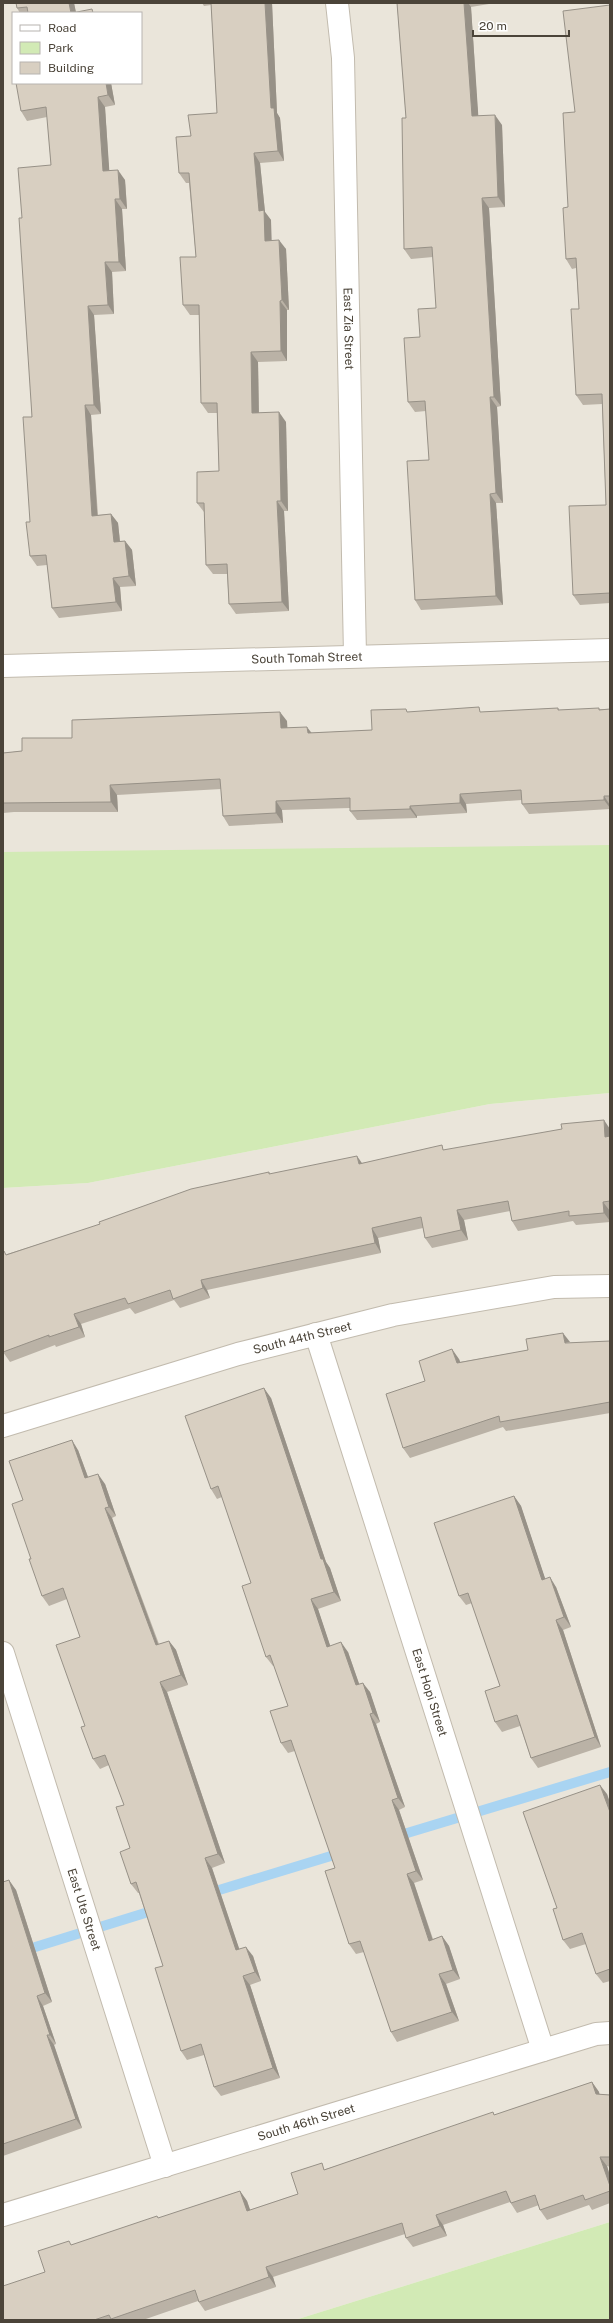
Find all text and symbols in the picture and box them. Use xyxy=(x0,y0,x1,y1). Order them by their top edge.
legend xyxy=(12,12,142,84)
scale bar xyxy=(473,12,569,38)
text: 20 m xyxy=(479,19,507,33)
text: Road xyxy=(48,21,76,35)
text: Park xyxy=(48,41,74,55)
text: Building xyxy=(48,61,94,75)
street label: East Zia Street xyxy=(341,287,356,370)
street label: South Tomah Street xyxy=(251,650,363,666)
street label: South 44th Street xyxy=(252,1319,353,1357)
street label: East Hopi Street xyxy=(409,1647,450,1738)
street label: East Ute Street xyxy=(64,1867,104,1953)
street label: South 46th Street xyxy=(256,2101,357,2144)

